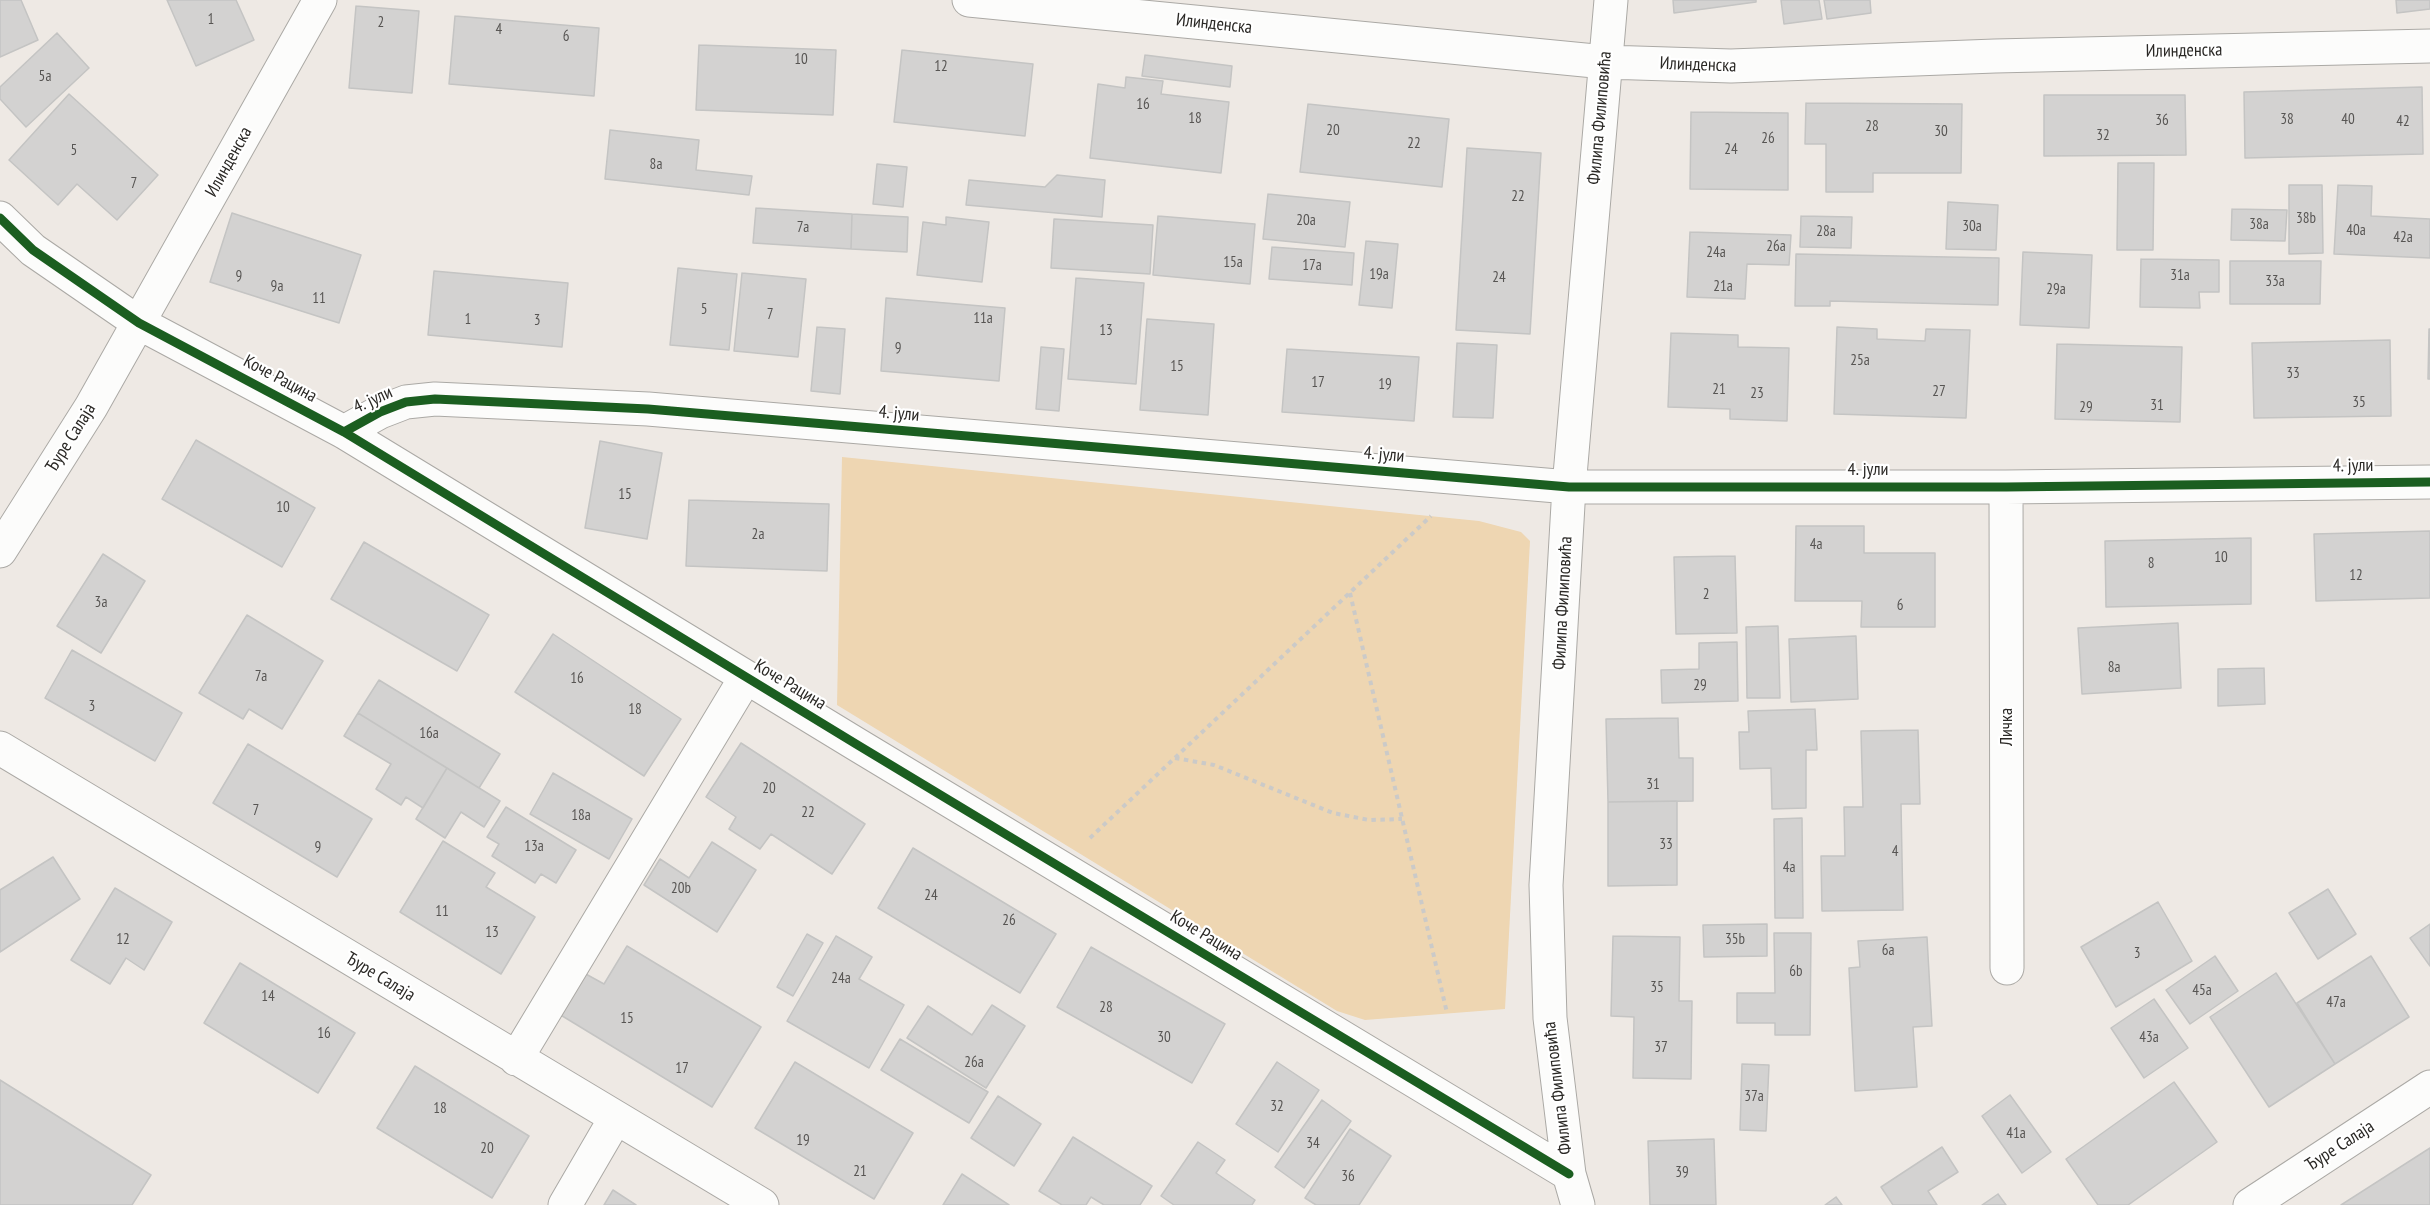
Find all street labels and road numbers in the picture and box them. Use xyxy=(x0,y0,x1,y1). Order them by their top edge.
street label: Илинденска xyxy=(1175,9,1253,39)
street label: Илинденска xyxy=(2146,40,2222,62)
street label: Филипа Филиповића xyxy=(1583,50,1617,186)
street label: Илинденска xyxy=(1659,53,1737,77)
street label: Илинденска xyxy=(201,123,257,201)
street label: Коче Рацина xyxy=(240,351,320,407)
street label: 4. јули xyxy=(350,382,396,418)
street label: Ђуре Салаја xyxy=(41,399,101,477)
street label: 4. јули xyxy=(878,401,920,427)
street label: 4. јули xyxy=(1363,442,1405,468)
street label: 4. јули xyxy=(2332,455,2374,477)
street label: 4. јули xyxy=(1848,459,1888,481)
street label: Филипа Филиповића xyxy=(1549,536,1577,670)
street label: Коче Рацина xyxy=(750,655,830,715)
street label: Личка xyxy=(1996,708,2018,746)
street label: Коче Рацина xyxy=(1166,906,1246,966)
street label: Ђуре Салаја xyxy=(341,948,419,1006)
street label: Филипа Филиповића xyxy=(1539,1020,1577,1156)
street label: Ђуре Салаја xyxy=(2302,1116,2378,1176)

